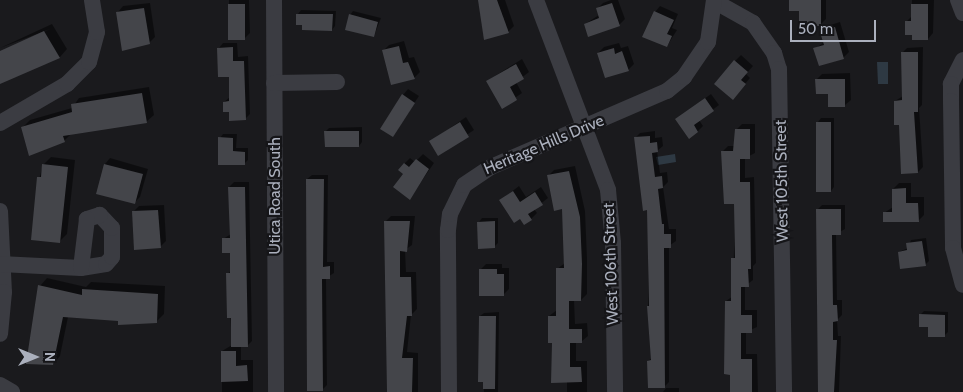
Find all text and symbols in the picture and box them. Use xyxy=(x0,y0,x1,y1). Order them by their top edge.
scale bar xyxy=(793,10,879,42)
text: 50 m xyxy=(798,20,833,38)
street label: Heritage Hills Drive xyxy=(481,111,607,179)
street label: West 105th Street xyxy=(771,120,793,242)
street label: Utica Road South xyxy=(265,137,285,255)
street label: West 106th Street xyxy=(599,202,623,326)
north arrow xyxy=(10,332,60,382)
text: N xyxy=(41,352,59,362)

